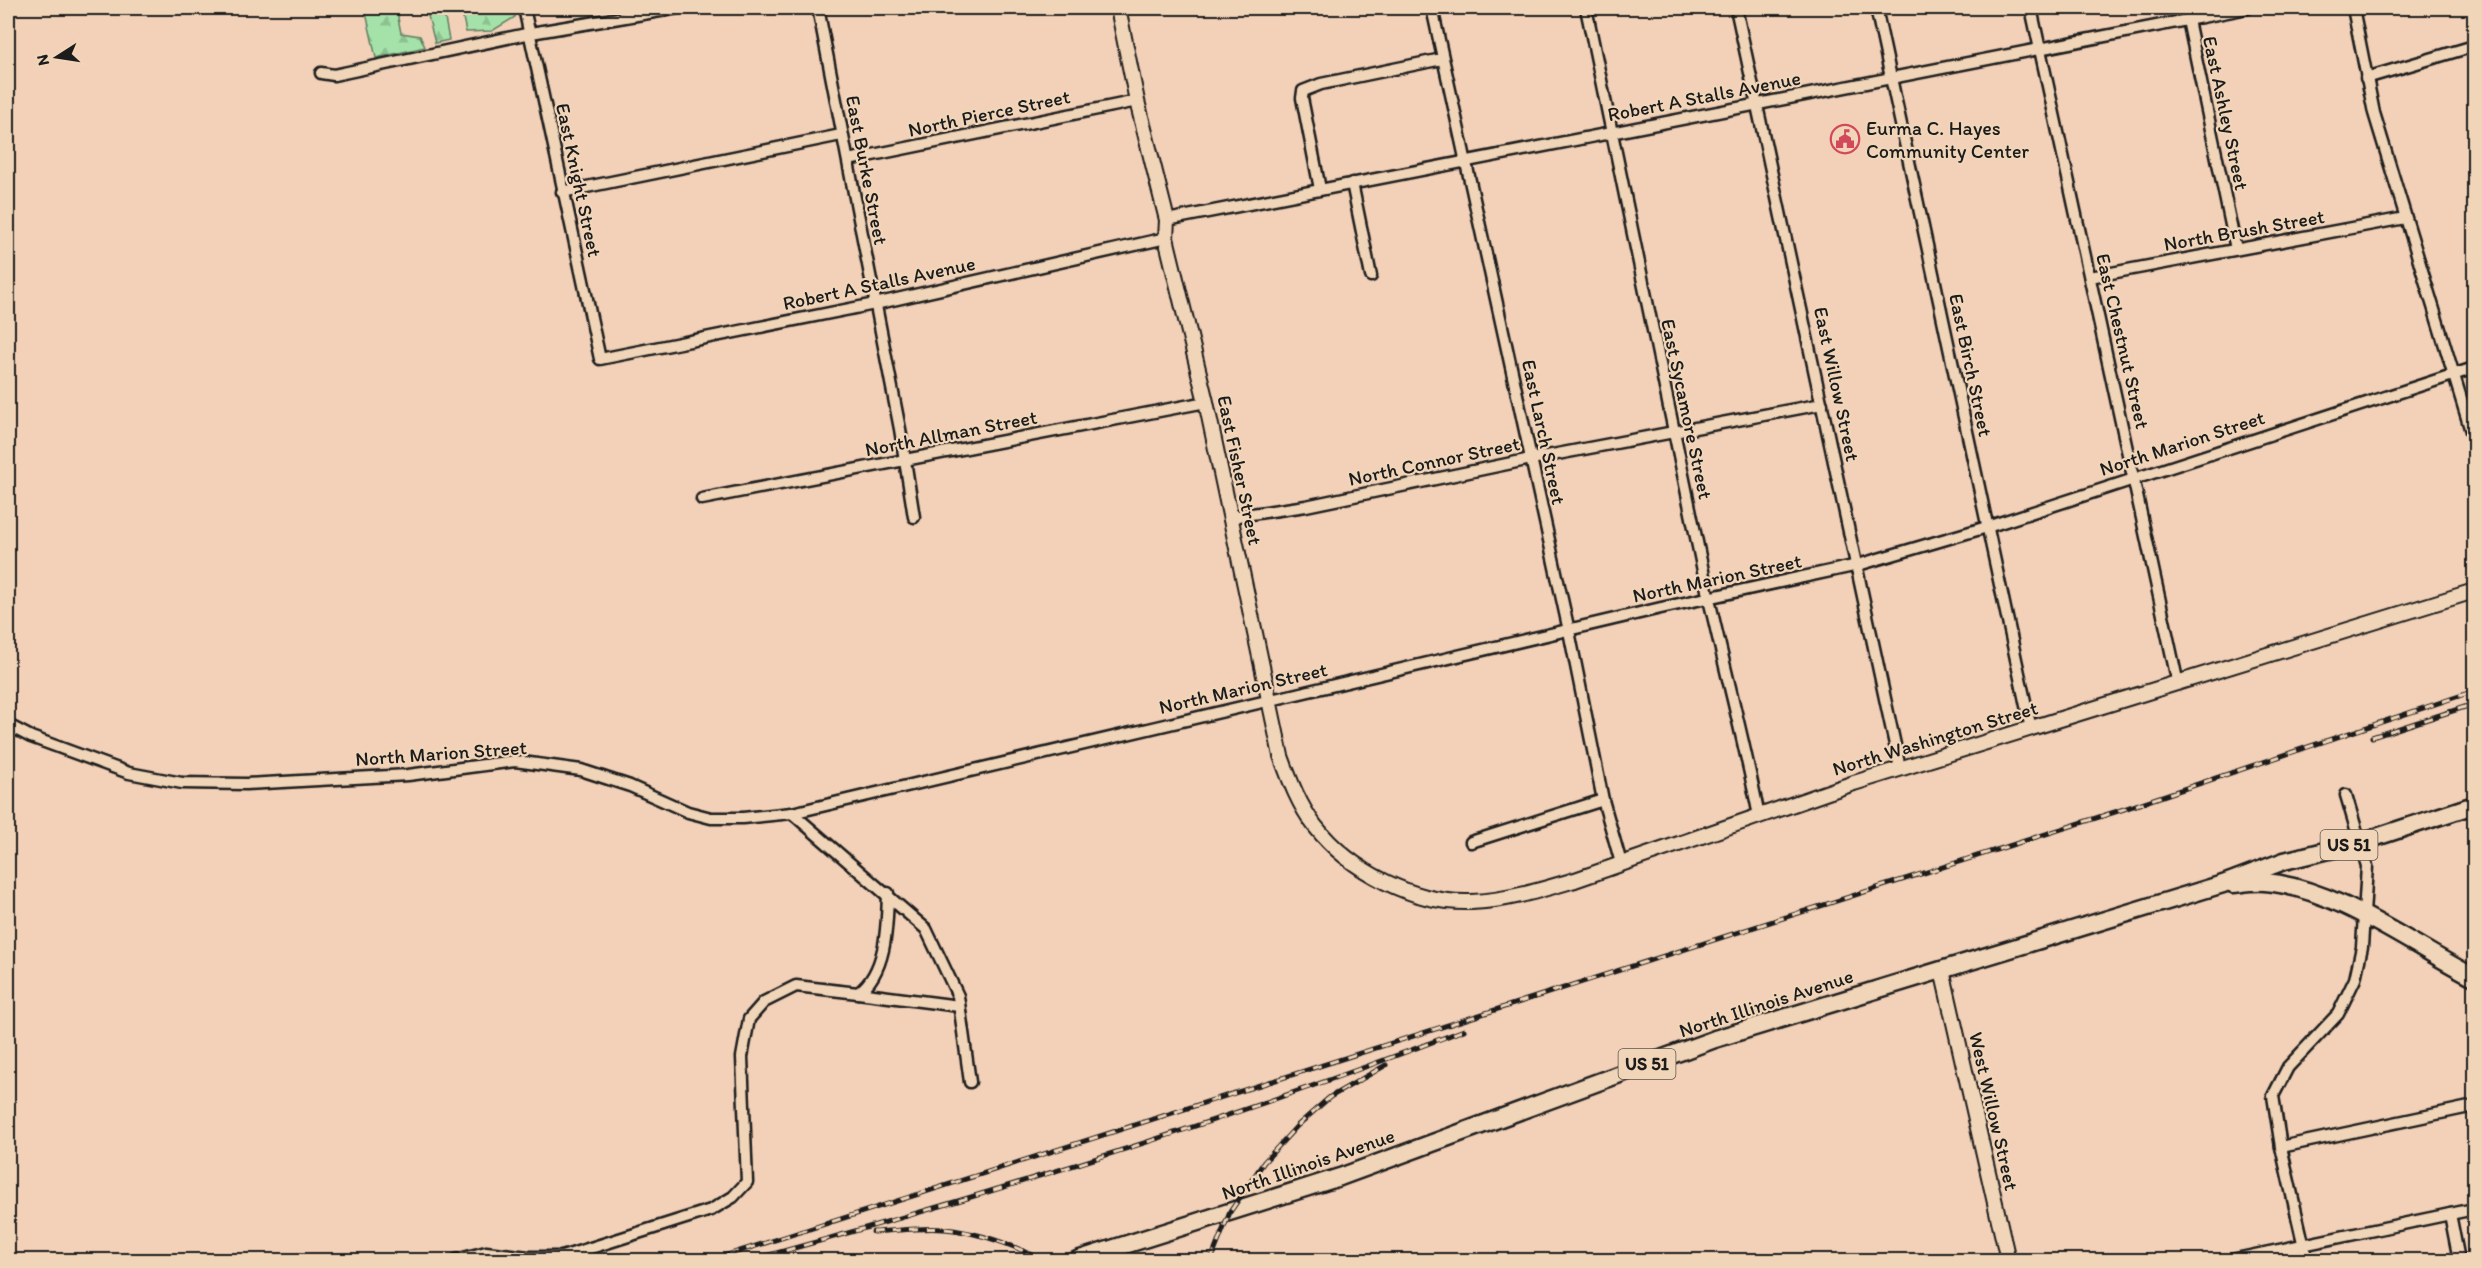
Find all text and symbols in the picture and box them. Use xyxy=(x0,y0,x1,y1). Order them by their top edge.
north arrow xyxy=(27,27,87,87)
street label: East Ashley Street xyxy=(2198,34,2254,192)
text: N xyxy=(32,53,53,67)
street label: Robert A Stalls Avenue xyxy=(1605,65,1803,127)
street label: North Pierce Street xyxy=(906,84,1073,142)
street label: East Burke Street xyxy=(841,93,893,247)
street label: East Knight Street xyxy=(551,101,607,259)
place label: Eurma C. Hayes Community Center xyxy=(1866,116,2030,163)
public building icon: Eurma C. Hayes Community Center xyxy=(1829,123,1861,155)
street label: North Brush Street xyxy=(2162,204,2326,256)
street label: Robert A Stalls Avenue xyxy=(780,251,978,315)
street label: East Chestnut Street xyxy=(2091,251,2155,431)
street label: East Birch Street xyxy=(1944,291,1998,439)
street label: East Willow Street xyxy=(1809,305,1865,464)
street label: East Sycamore Street xyxy=(1656,316,1718,502)
street label: East Larch Street xyxy=(1517,357,1571,507)
street label: East Fisher Street xyxy=(1212,393,1268,548)
street label: North Allman Street xyxy=(863,405,1039,461)
street label: North Marion Street xyxy=(2096,405,2268,481)
street label: North Connor Street xyxy=(1346,431,1522,491)
street label: North Marion Street xyxy=(1630,548,1804,608)
street label: North Marion Street xyxy=(1156,657,1330,719)
street label: North Washington Street xyxy=(1829,695,2041,781)
street label: North Marion Street xyxy=(354,735,528,771)
road number: US 51 xyxy=(2320,830,2378,860)
street label: North Illinois Avenue xyxy=(1676,964,1856,1042)
street label: West Willow Street xyxy=(1964,1029,2024,1193)
road number: US 51 xyxy=(1618,1049,1676,1079)
street label: North Illinois Avenue xyxy=(1218,1123,1398,1205)

